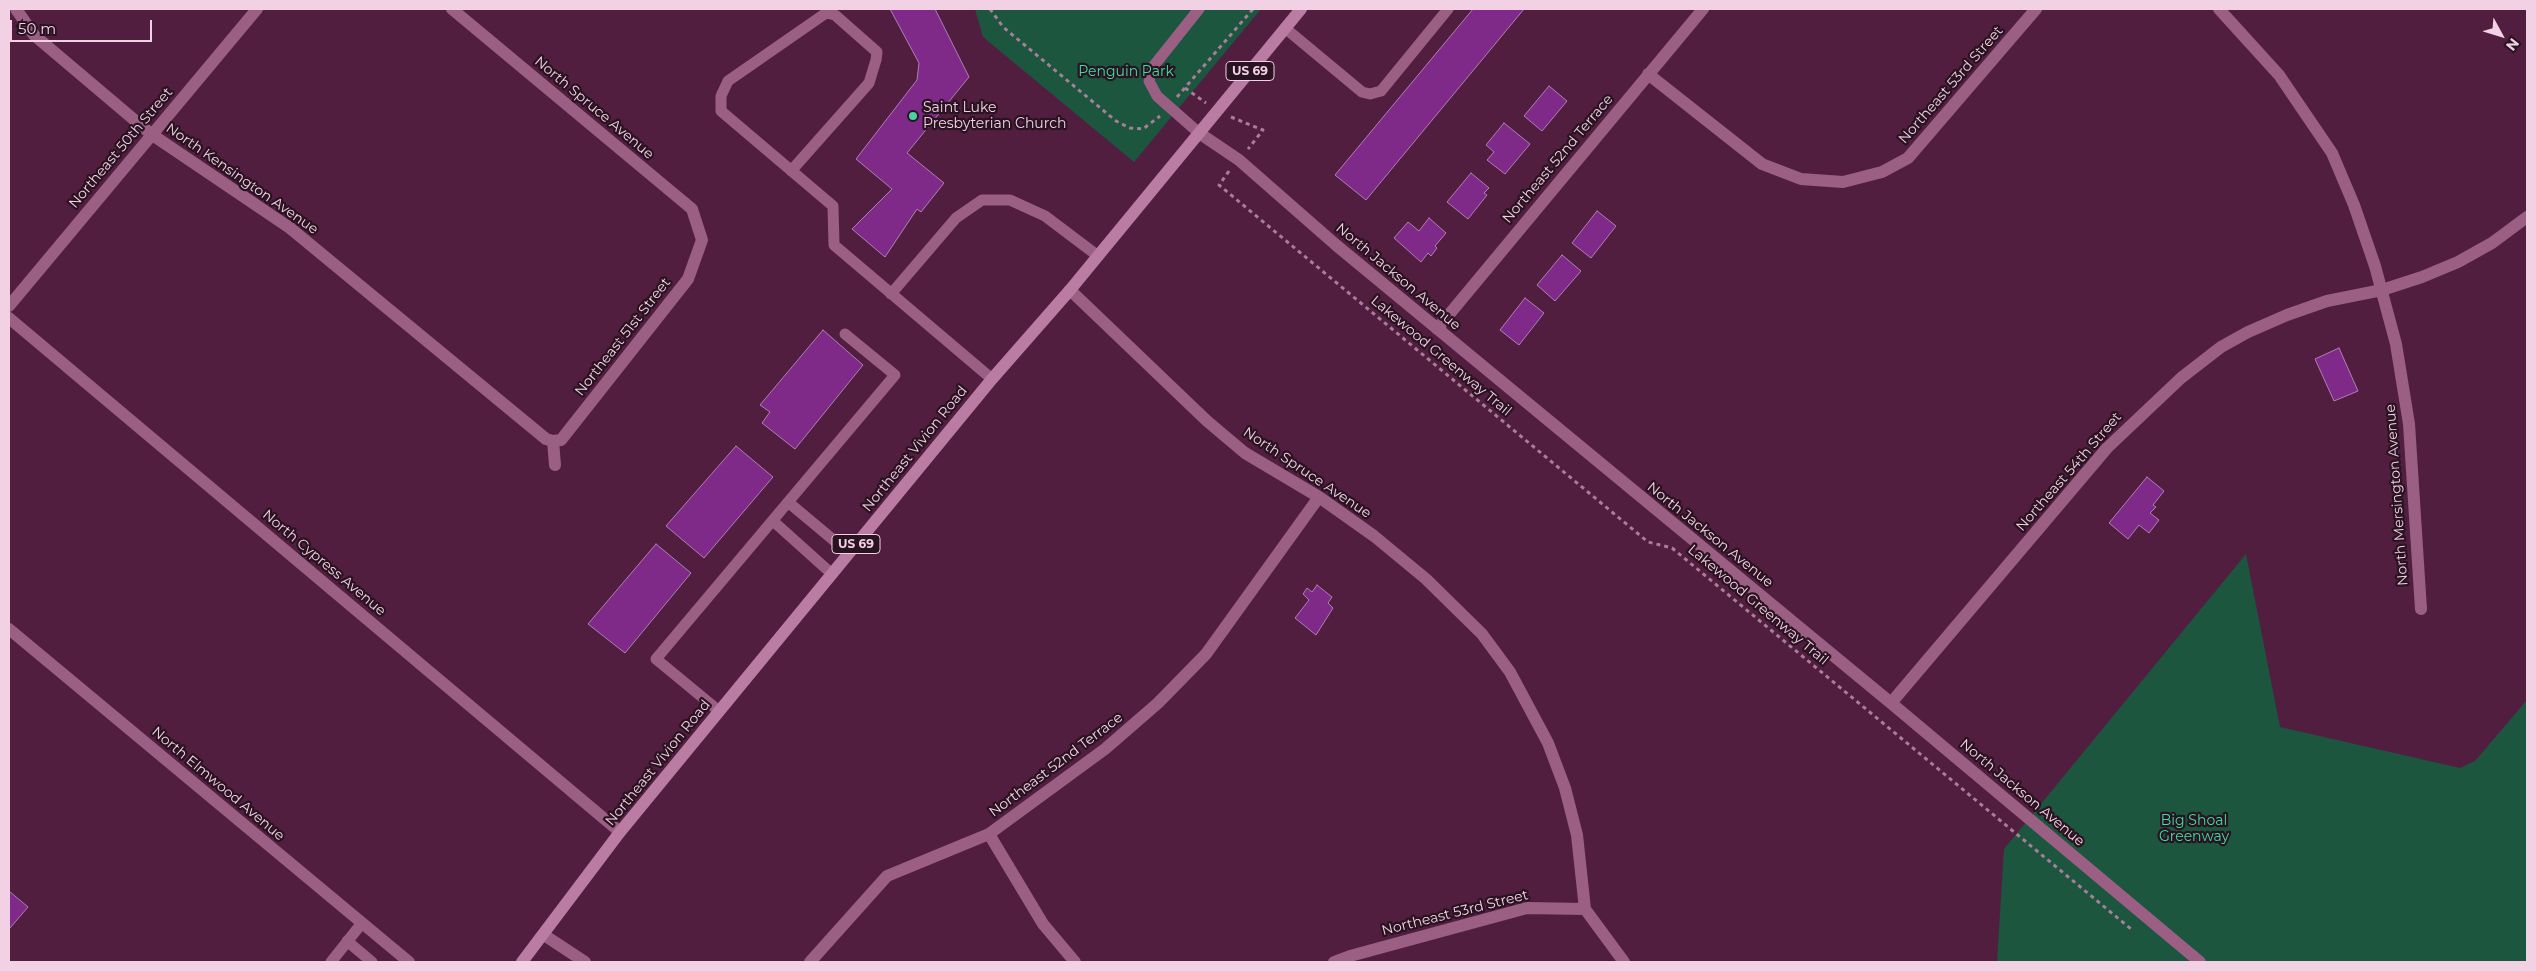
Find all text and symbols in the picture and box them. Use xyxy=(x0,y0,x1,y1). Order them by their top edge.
scale bar xyxy=(12,10,155,42)
north arrow xyxy=(2476,10,2526,60)
text: 50 m xyxy=(18,19,56,38)
street label: Northeast 53rd Street xyxy=(1895,23,2007,147)
text: N xyxy=(2502,34,2523,54)
street label: North Spruce Avenue xyxy=(531,53,657,163)
road number: US 69 xyxy=(1226,61,1274,80)
park label: Penguin Park xyxy=(1078,64,1174,80)
street label: Northeast 50th Street xyxy=(66,84,176,212)
street label: Northeast 52nd Terrace xyxy=(1499,91,1617,227)
place label: Saint Luke Presbyterian Church xyxy=(923,100,1066,132)
marker: Saint Luke Presbyterian Church xyxy=(907,110,919,122)
street label: North Kensington Avenue xyxy=(163,120,321,238)
street label: North Jackson Avenue xyxy=(1332,220,1464,334)
street label: Northeast 51st Street xyxy=(572,275,674,399)
street label: Lakewood Greenway Trail xyxy=(1367,292,1515,420)
street label: Northeast Vivion Road xyxy=(859,383,971,515)
street label: North Mersington Avenue xyxy=(2382,404,2412,586)
street label: Northeast 54th Street xyxy=(2013,409,2125,535)
street label: North Spruce Avenue xyxy=(1240,424,1374,522)
street label: North Jackson Avenue xyxy=(1643,479,1777,591)
street label: North Cypress Avenue xyxy=(259,506,389,620)
road number: US 69 xyxy=(832,534,880,554)
street label: Lakewood Greenway Trail xyxy=(1684,541,1832,669)
street label: Northeast Vivion Road xyxy=(602,697,714,829)
street label: Northeast 52nd Terrace xyxy=(986,709,1126,821)
street label: North Elmwood Avenue xyxy=(148,723,288,845)
street label: North Jackson Avenue xyxy=(1956,736,2088,850)
park label: Big Shoal Greenway xyxy=(2159,813,2229,846)
street label: Northeast 53rd Street xyxy=(1380,887,1530,939)

